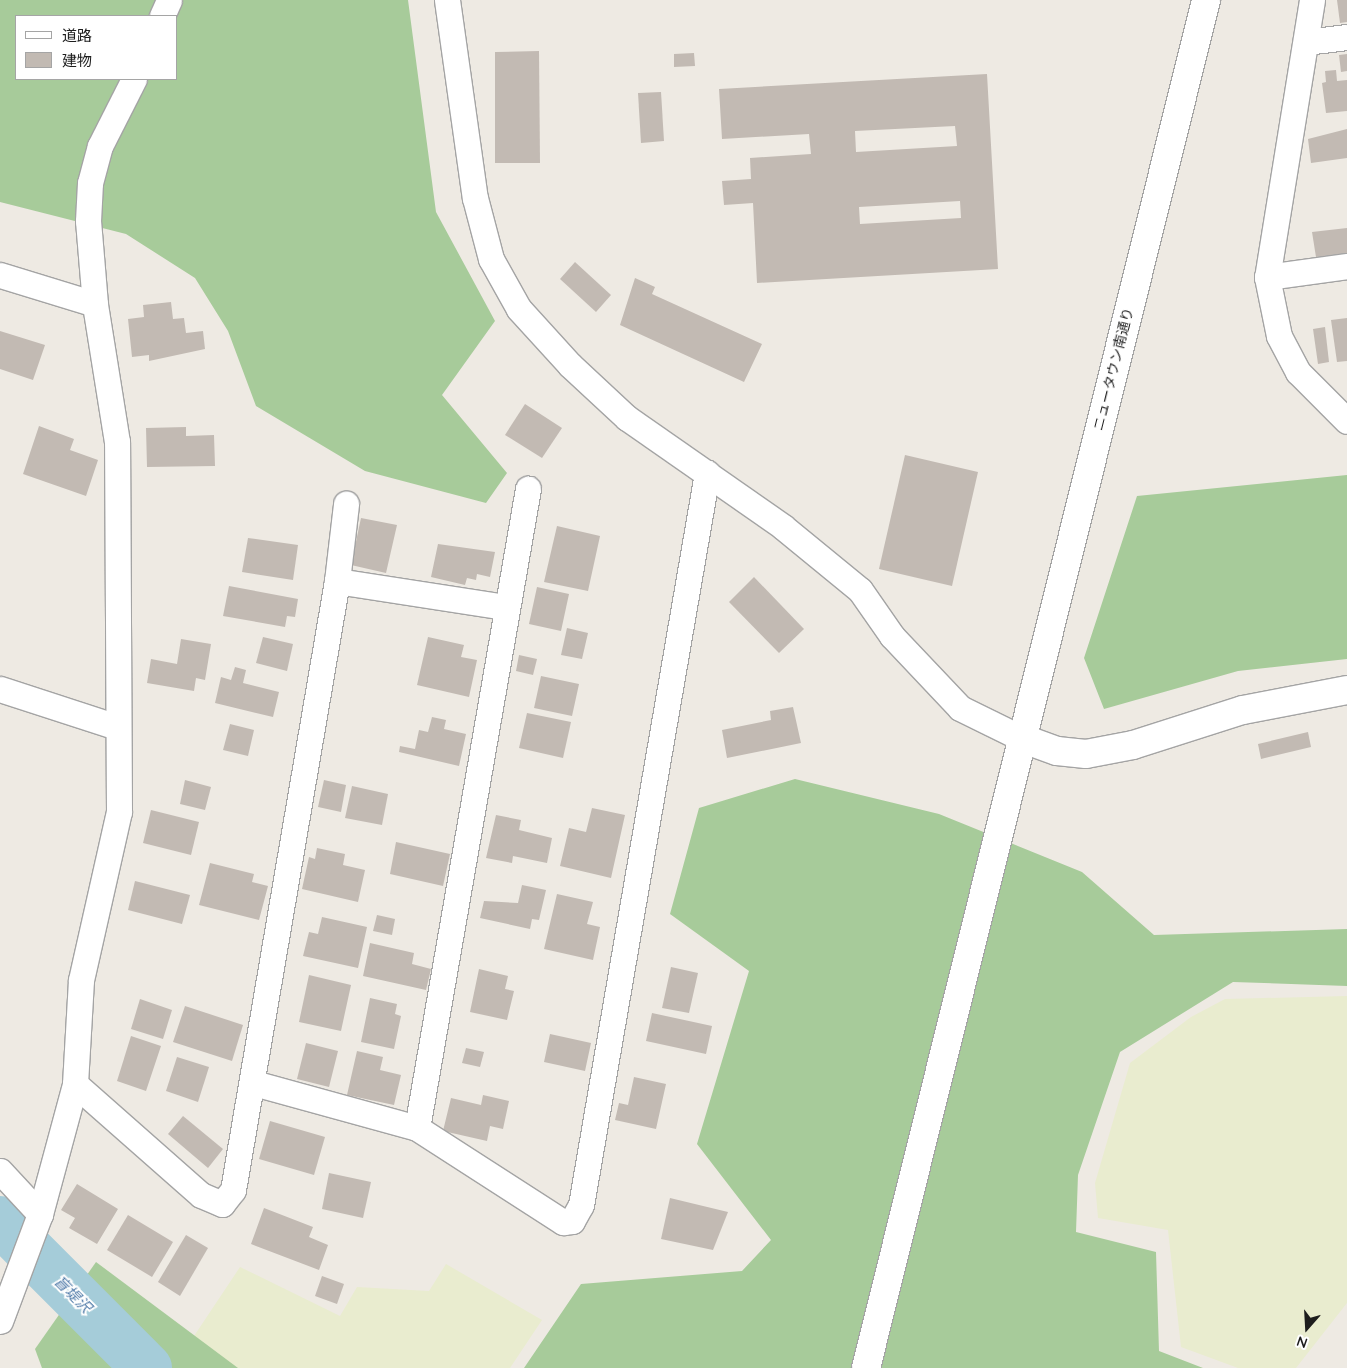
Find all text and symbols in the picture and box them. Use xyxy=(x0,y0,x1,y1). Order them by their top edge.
legend xyxy=(15,15,178,80)
text: 道路 xyxy=(62,26,92,45)
text: 建物 xyxy=(62,51,92,70)
street label: ニュータウン南通り xyxy=(1090,306,1136,432)
water label: 盲堤沢 xyxy=(51,1272,95,1316)
north arrow xyxy=(1282,1303,1332,1353)
text: N xyxy=(1294,1332,1310,1352)

